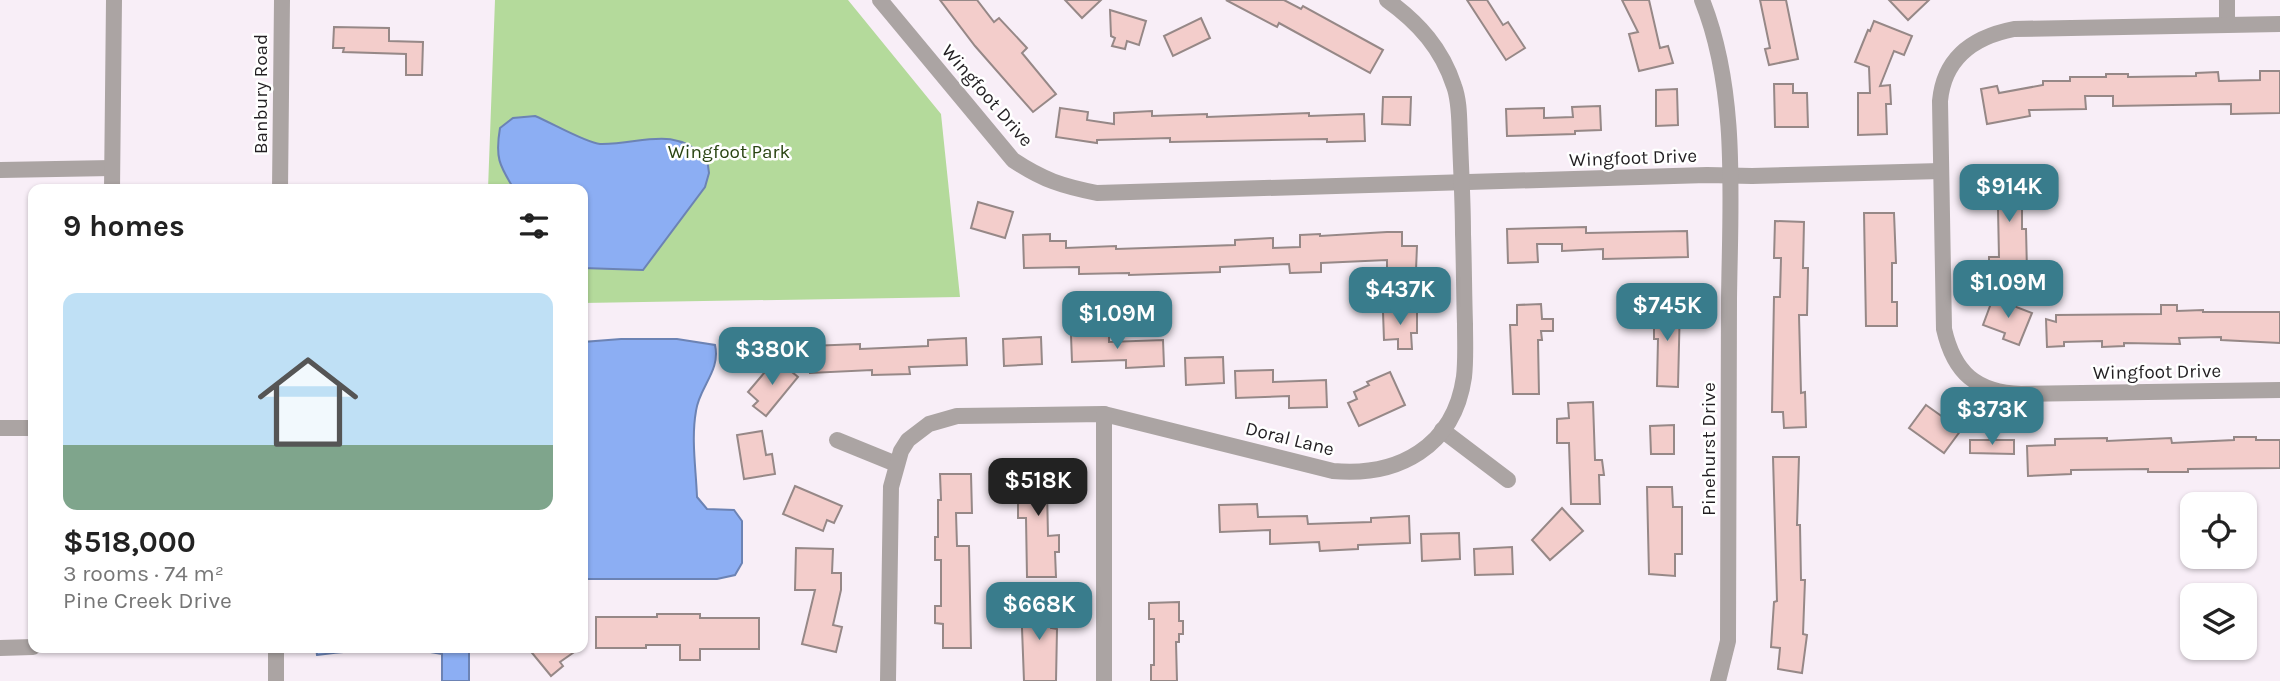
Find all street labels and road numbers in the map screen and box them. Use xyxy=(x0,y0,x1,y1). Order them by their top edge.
street label: Banbury Road xyxy=(250,34,272,154)
street label: Wingfoot Drive xyxy=(937,40,1038,151)
street label: Wingfoot Drive xyxy=(1569,145,1697,171)
street label: Wingfoot Drive xyxy=(2093,360,2221,384)
street label: Pinehurst Drive xyxy=(1698,382,1720,516)
street label: Doral Lane xyxy=(1243,417,1336,461)

